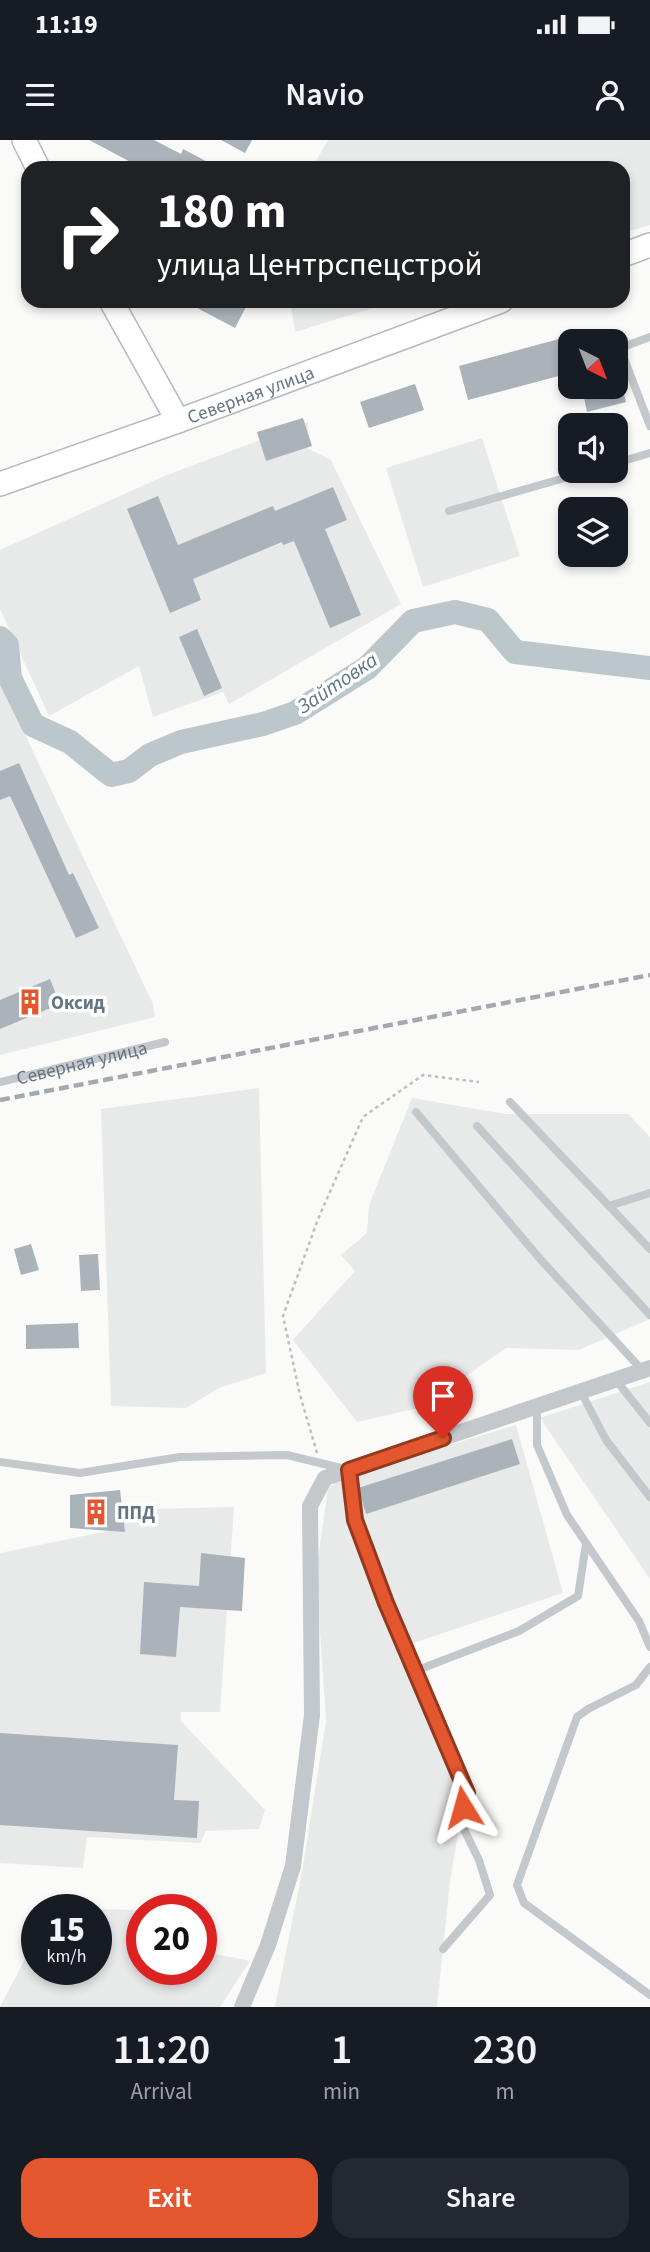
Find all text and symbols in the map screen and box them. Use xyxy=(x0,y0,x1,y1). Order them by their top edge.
text: 11:19 xyxy=(35,6,98,43)
text: Navio xyxy=(285,72,365,118)
icon: menu xyxy=(21,76,59,114)
icon: person xyxy=(591,76,629,114)
text: 180 m xyxy=(157,177,286,247)
icon: right xyxy=(42,189,133,280)
text: улица Центрспецстрой xyxy=(157,242,483,288)
north arrow xyxy=(558,329,628,399)
map controls xyxy=(558,329,628,567)
street label: Северная улица xyxy=(184,360,318,431)
button: sound xyxy=(558,413,628,483)
button: layers xyxy=(558,497,628,567)
water label: Зайтовка xyxy=(291,645,383,721)
building icon: Оксид xyxy=(15,987,45,1017)
place label: Оксид xyxy=(51,990,105,1017)
street label: Северная улица xyxy=(14,1035,150,1093)
pin xyxy=(413,1366,473,1438)
icon: arrive xyxy=(424,1377,462,1415)
building icon: ППД xyxy=(81,1497,111,1527)
place label: ППД xyxy=(117,1500,155,1527)
position arrow xyxy=(426,1770,500,1844)
speed limit sign: 20 xyxy=(126,1894,217,1985)
text: 15 xyxy=(48,1905,85,1955)
text: km/h xyxy=(47,1944,86,1969)
text: 11:20 xyxy=(113,2020,210,2080)
text: 1 xyxy=(331,2020,352,2080)
text: 230 xyxy=(473,2020,537,2080)
text: Arrival xyxy=(131,2075,192,2108)
text: min xyxy=(323,2075,360,2108)
text: m xyxy=(496,2075,515,2108)
button: Exit xyxy=(21,2158,318,2238)
button: Share xyxy=(332,2158,629,2238)

